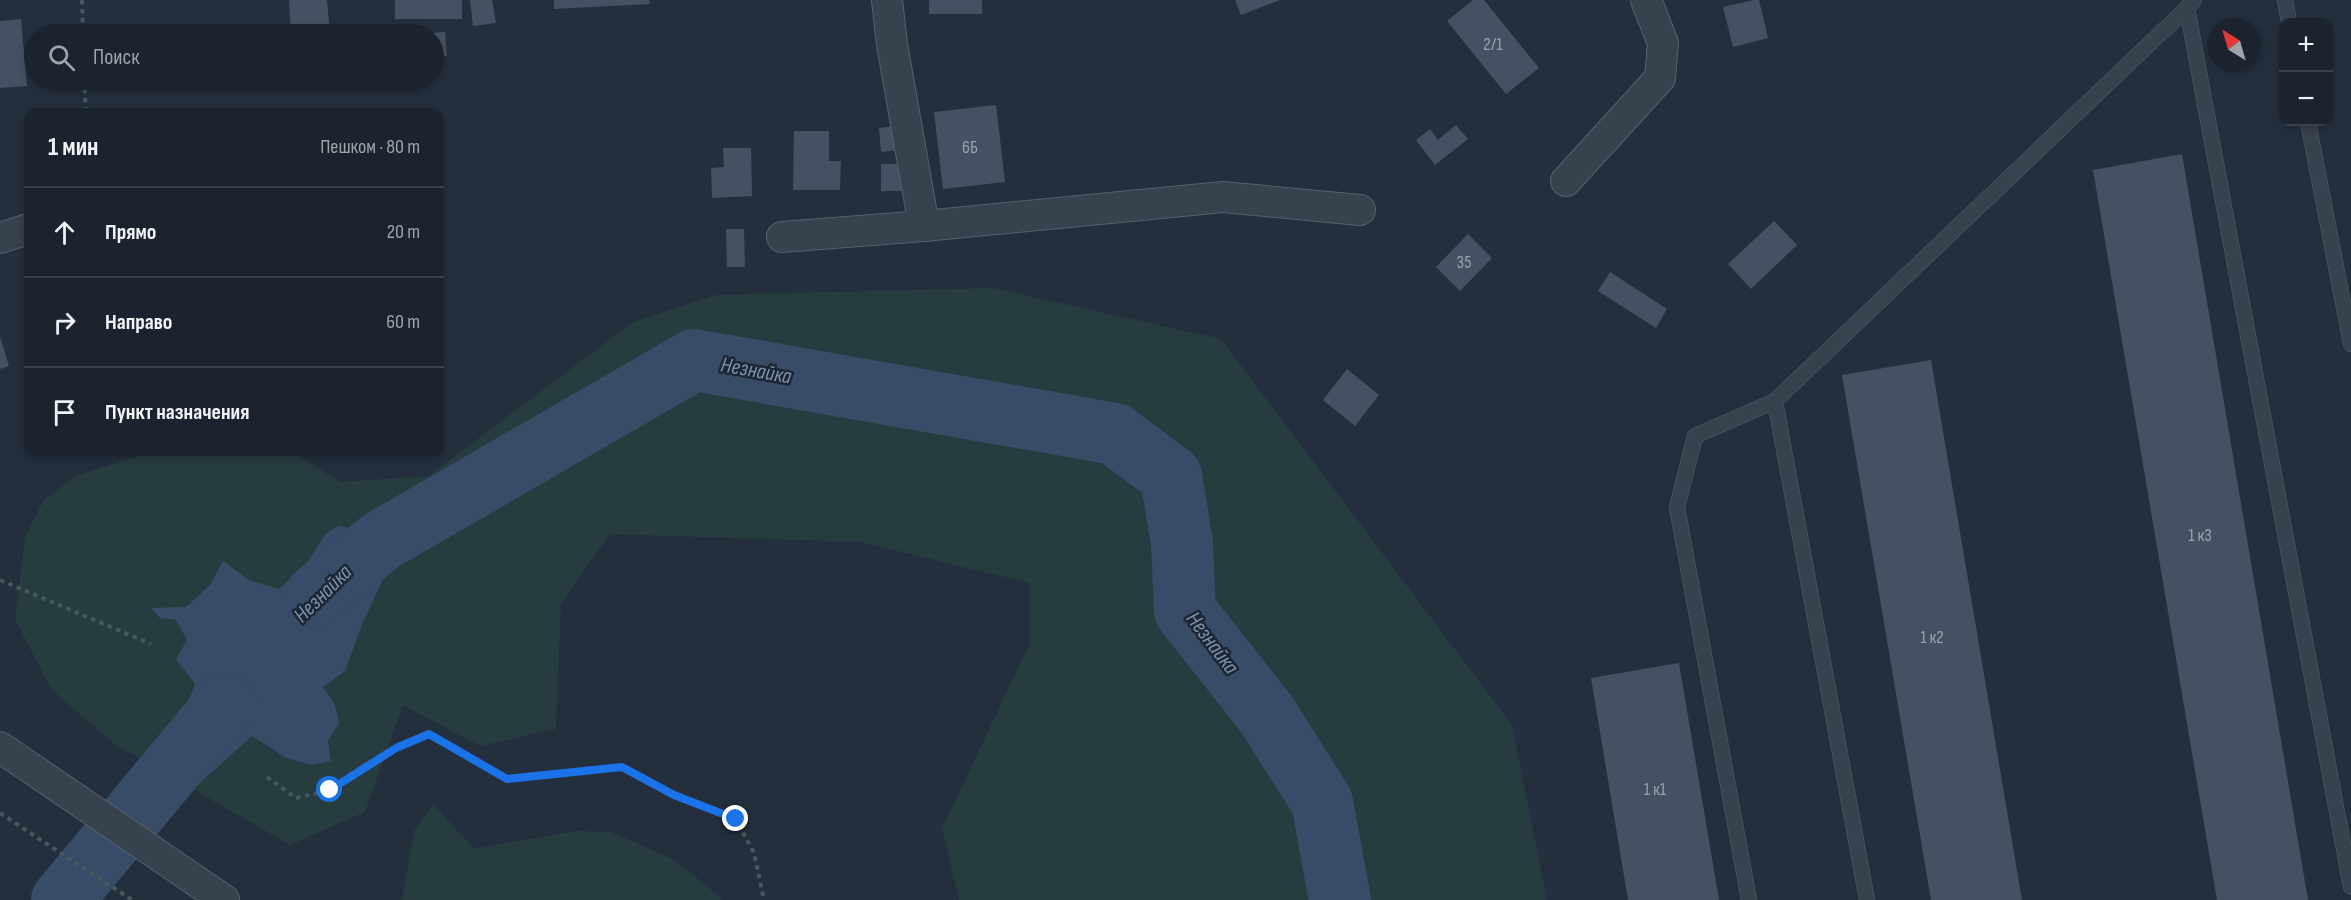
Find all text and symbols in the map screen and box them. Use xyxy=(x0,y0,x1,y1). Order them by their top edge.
north arrow xyxy=(2207,18,2261,72)
map controls xyxy=(2279,18,2333,126)
button: + xyxy=(2279,18,2333,72)
search box xyxy=(24,24,444,90)
house number: 2/1 xyxy=(1483,34,1503,55)
icon: search xyxy=(45,41,78,74)
text: Поиск xyxy=(93,44,139,71)
button: − xyxy=(2279,72,2333,126)
text: 1 мин xyxy=(48,132,98,163)
text: Пешком · 80 m xyxy=(320,135,420,159)
house number: 6Б xyxy=(962,137,978,158)
icon: ahead xyxy=(48,216,81,249)
text: Прямо xyxy=(105,219,156,246)
text: 20 m xyxy=(387,220,420,244)
house number: 35 xyxy=(1457,252,1471,273)
icon: right xyxy=(48,306,81,339)
text: Направо xyxy=(105,309,172,336)
text: 60 m xyxy=(386,310,420,334)
water label: Незнайка xyxy=(719,352,794,391)
icon: arrive xyxy=(48,396,81,429)
text: Пункт назначения xyxy=(105,399,249,426)
house number: 1 к3 xyxy=(2188,525,2212,546)
water label: Незнайка xyxy=(288,559,358,629)
water label: Незнайка xyxy=(1180,606,1244,680)
house number: 1 к2 xyxy=(1920,627,1944,648)
route start xyxy=(316,776,342,802)
house number: 1 к1 xyxy=(1644,779,1667,800)
route end xyxy=(722,805,748,831)

